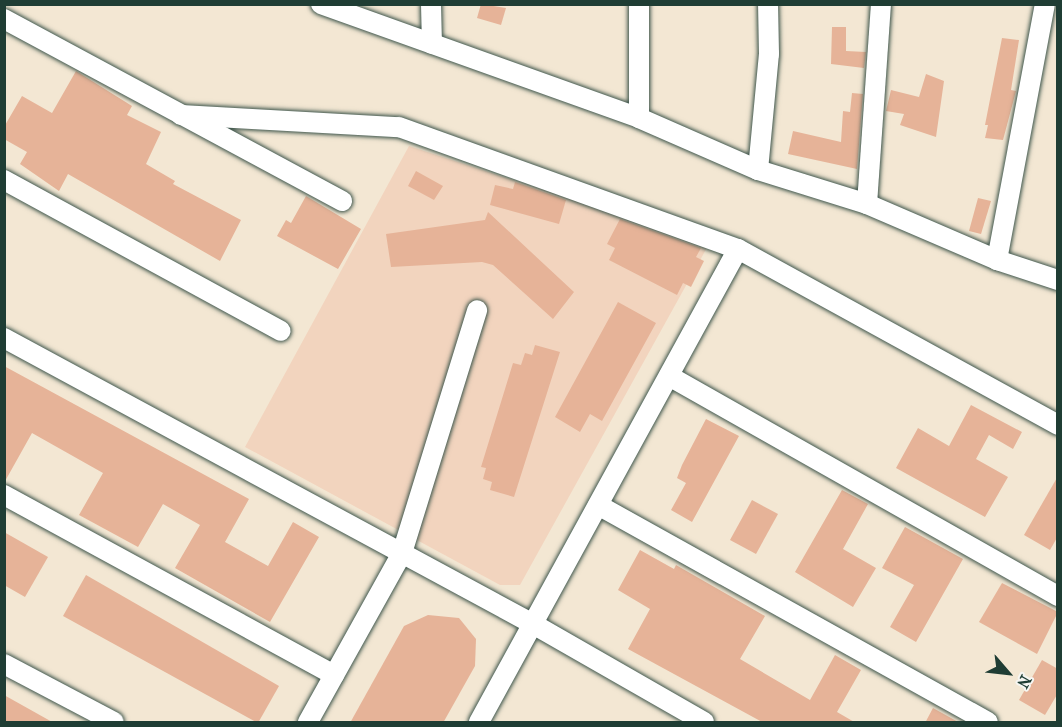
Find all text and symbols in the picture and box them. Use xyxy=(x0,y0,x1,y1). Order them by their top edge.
north arrow xyxy=(978,643,1038,703)
text: N xyxy=(1013,672,1036,691)

